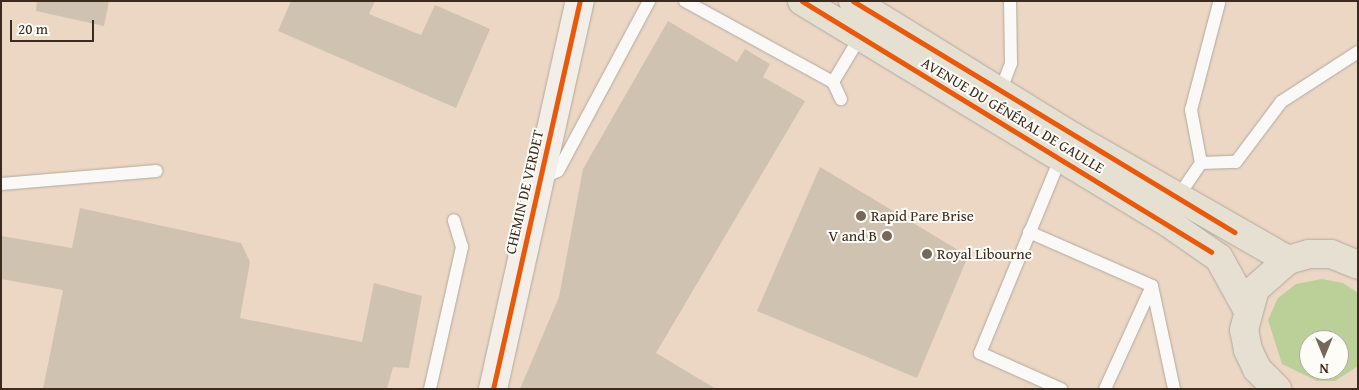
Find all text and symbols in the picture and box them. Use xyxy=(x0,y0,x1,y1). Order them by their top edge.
scale bar xyxy=(12,10,96,42)
text: 20 m xyxy=(18,18,48,39)
street label: AVENUE DU GÉNÉRAL DE GAULLE xyxy=(918,53,1108,177)
street label: CHEMIN DE VERDET xyxy=(501,128,547,256)
place label: Rapid Pare Brise xyxy=(871,207,974,225)
marker: Rapid Pare Brise xyxy=(855,210,867,222)
place label: V and B xyxy=(829,227,877,245)
marker: V and B xyxy=(881,230,893,242)
place label: Royal Libourne xyxy=(937,245,1032,263)
marker: Royal Libourne xyxy=(921,248,933,260)
north arrow xyxy=(1299,330,1349,380)
text: N xyxy=(1319,359,1329,379)

